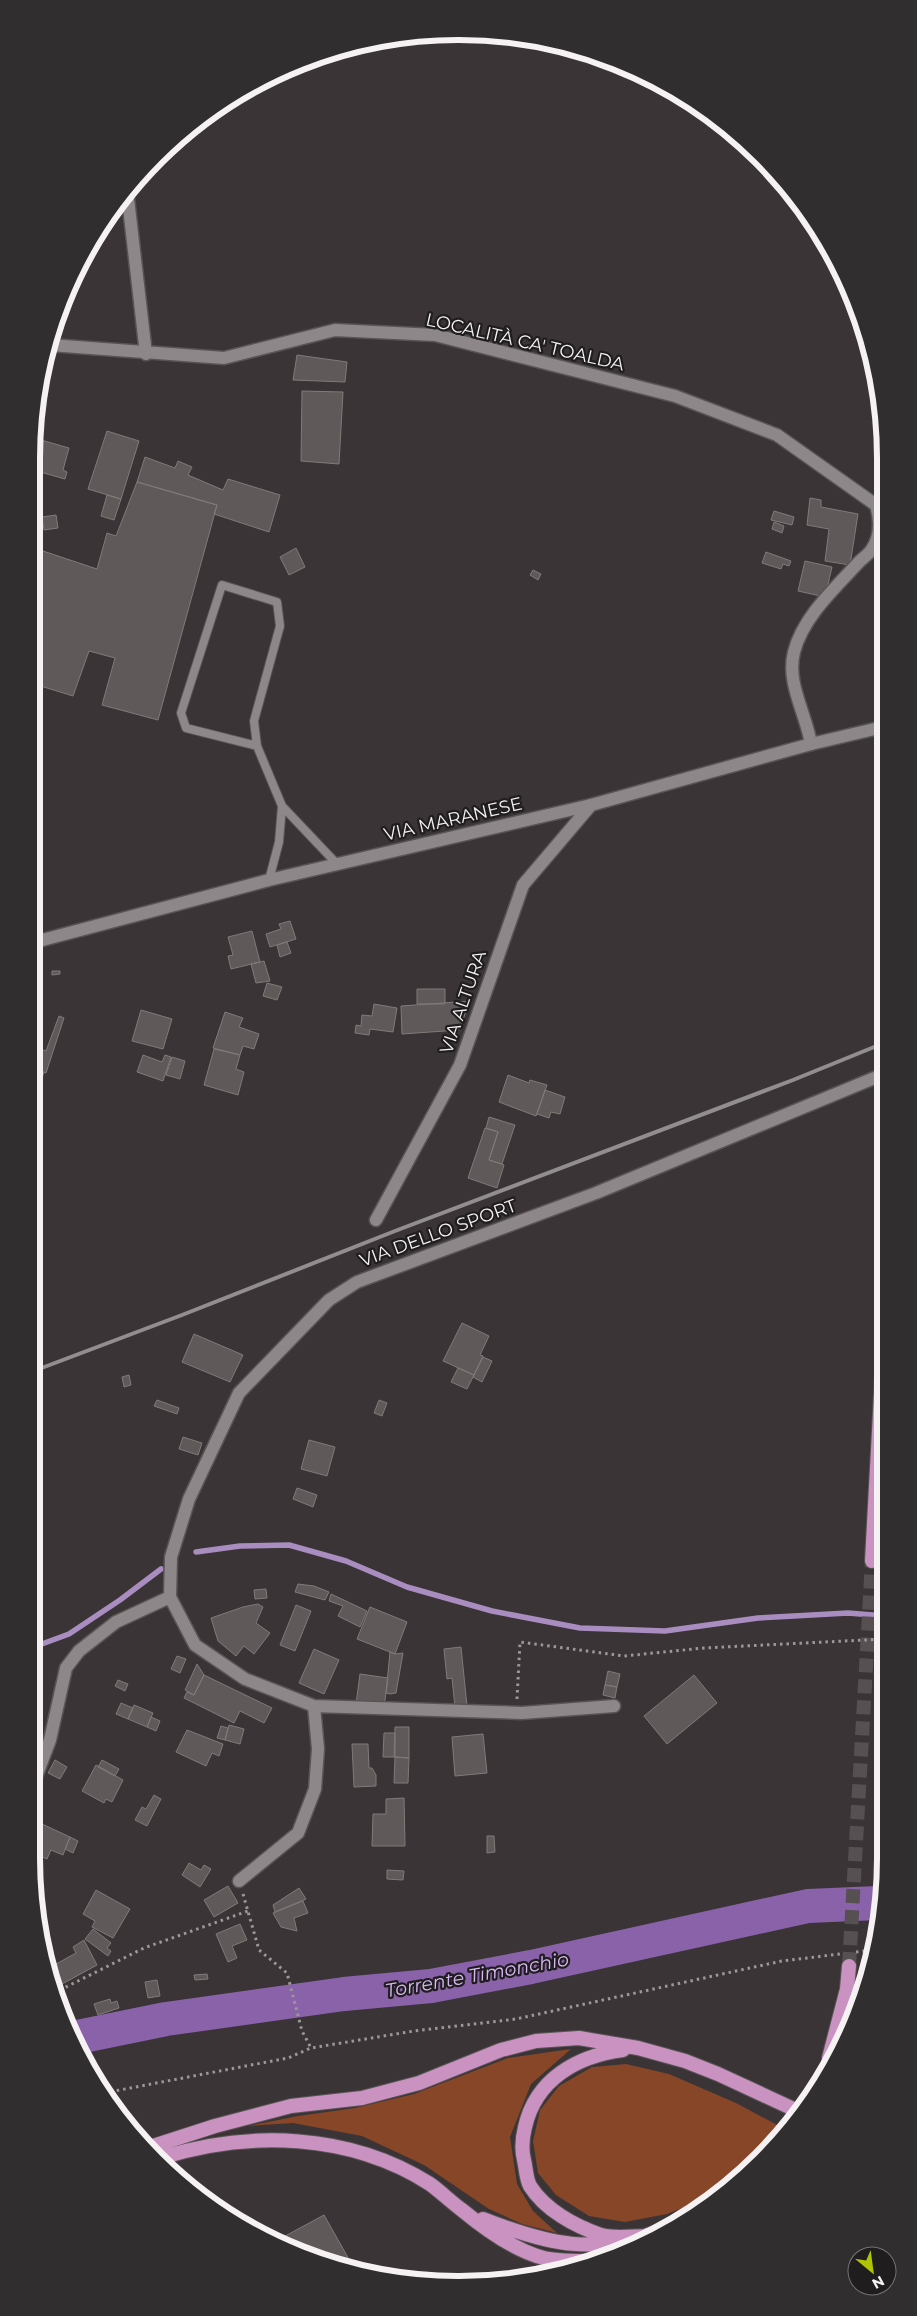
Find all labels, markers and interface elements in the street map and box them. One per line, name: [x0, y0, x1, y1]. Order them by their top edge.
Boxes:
street label: LOCALITÀ CA' TOALDA: [423, 308, 627, 376]
street label: VIA MARANESE: [382, 792, 524, 846]
street label: VIA ALTURA: [435, 947, 491, 1057]
street label: VIA DELLO SPORT: [357, 1194, 520, 1272]
water label: Torrente Timonchio: [383, 1947, 571, 2002]
north arrow: [847, 2246, 897, 2296]
text: N: [869, 2272, 888, 2293]

